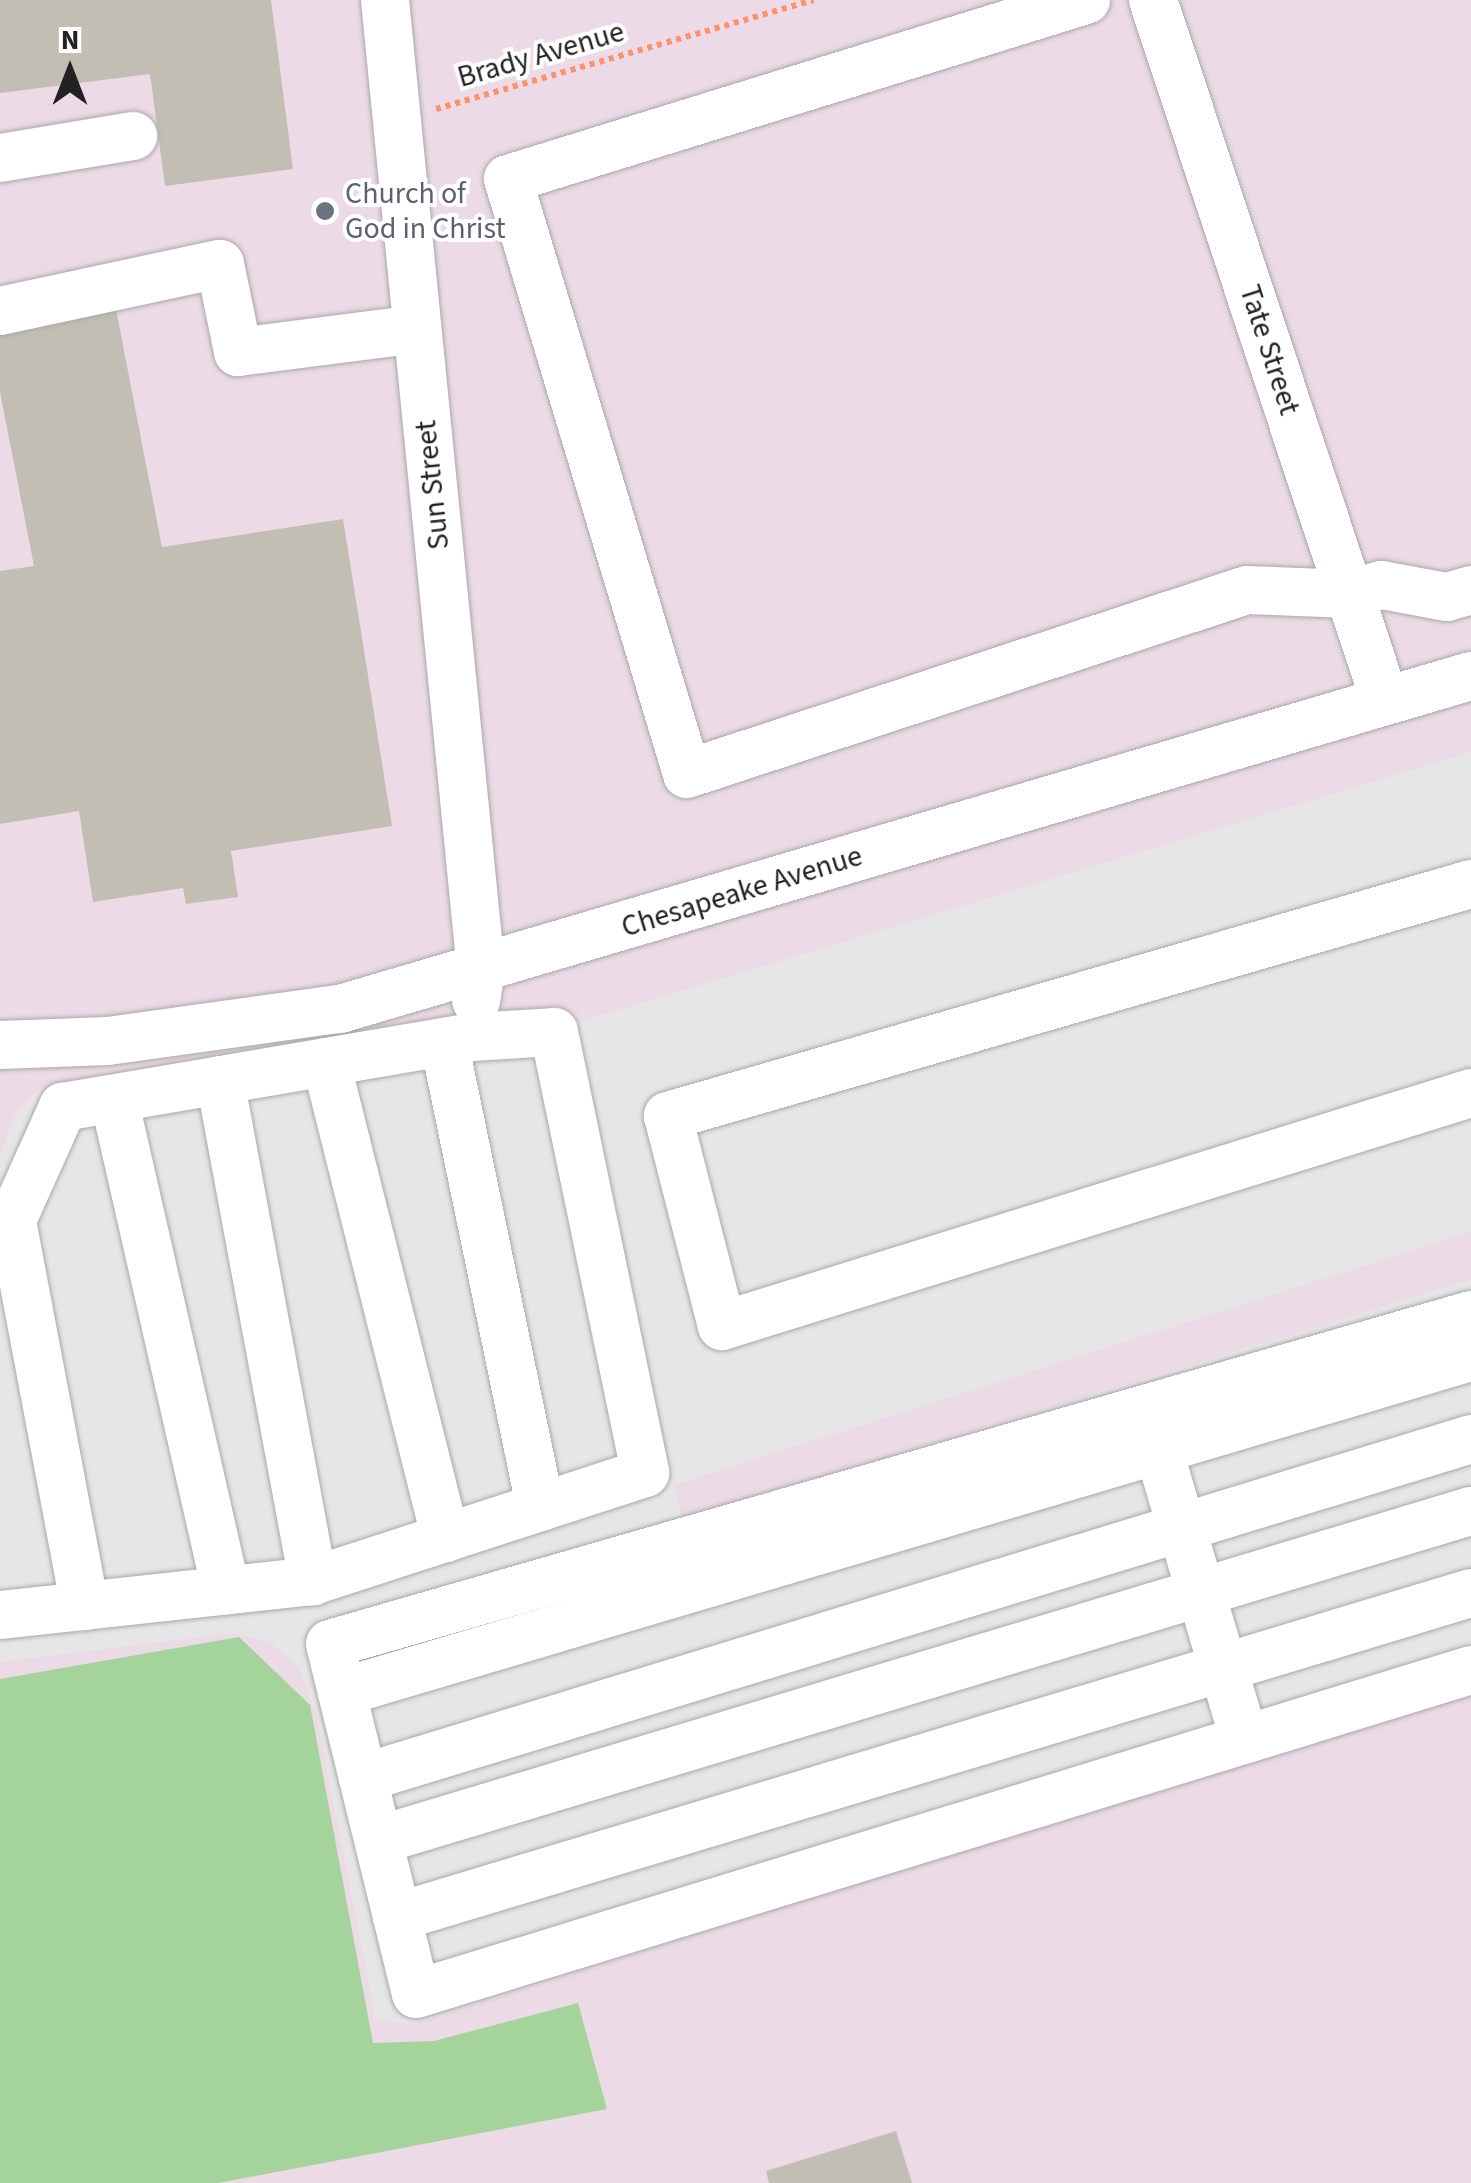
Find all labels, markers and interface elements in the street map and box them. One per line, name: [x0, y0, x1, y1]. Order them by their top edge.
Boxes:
street label: Brady Avenue: [454, 14, 628, 96]
north arrow: [20, 20, 120, 120]
text: N: [61, 20, 79, 60]
place label: Church of God in Christ: [345, 176, 506, 246]
marker: Church of God in Christ: [314, 200, 336, 222]
street label: Tate Street: [1231, 281, 1307, 419]
street label: Sun Street: [408, 419, 458, 551]
street label: Chesapeake Avenue: [617, 838, 867, 946]

